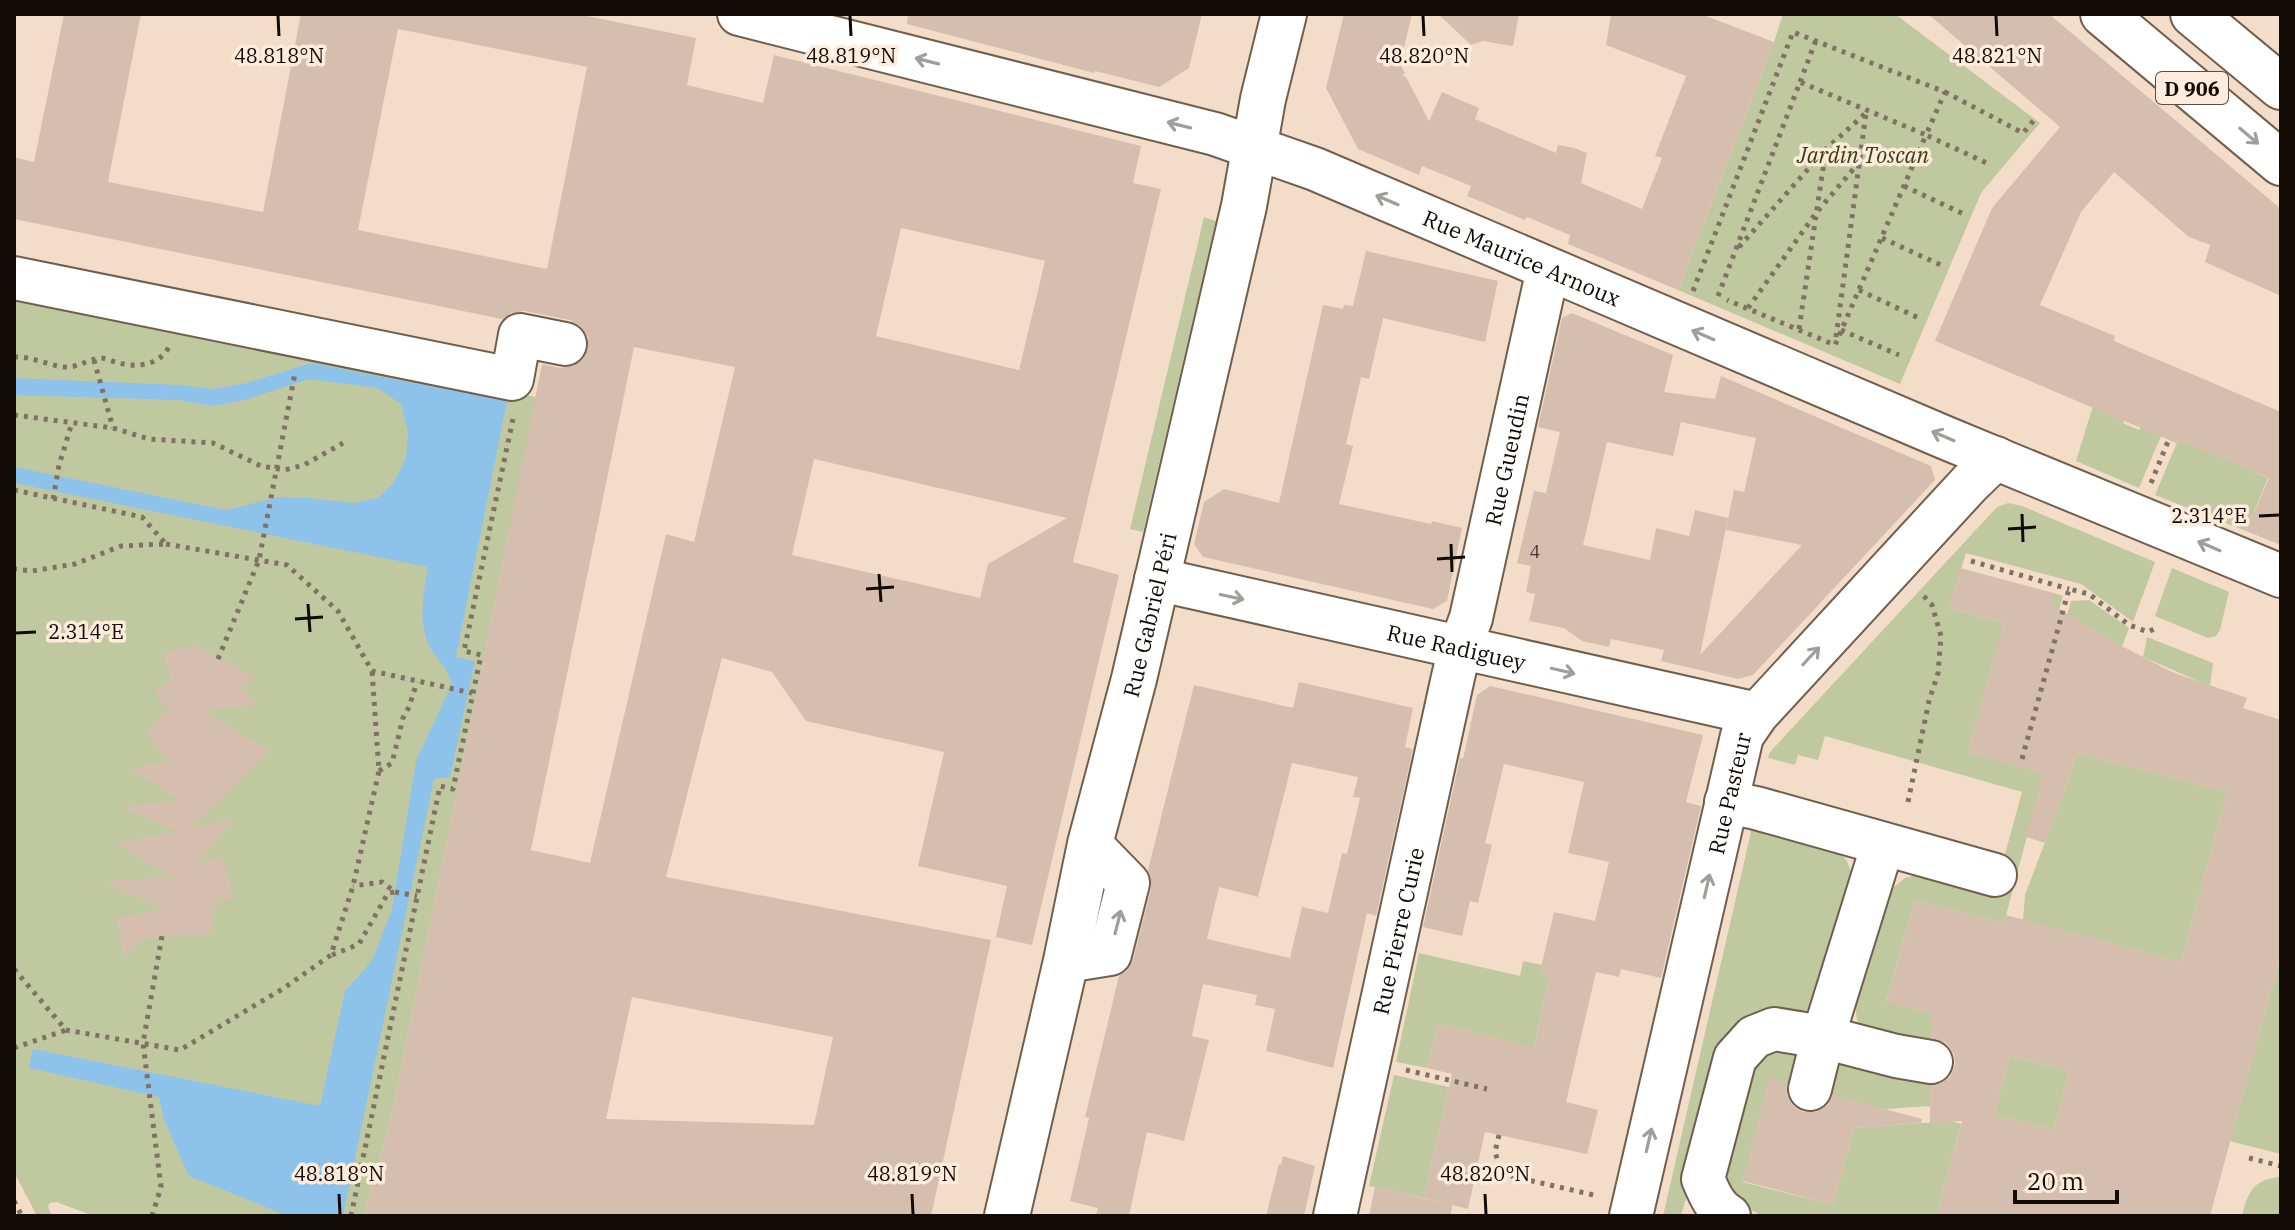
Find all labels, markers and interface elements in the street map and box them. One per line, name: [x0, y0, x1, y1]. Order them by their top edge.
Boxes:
text: 48.818°N: [234, 42, 324, 69]
text: 48.819°N: [806, 42, 896, 69]
text: 48.820°N: [1379, 42, 1469, 69]
text: 48.821°N: [1952, 42, 2042, 69]
one-way arrow: [915, 52, 941, 67]
road number: D 906: [2156, 72, 2228, 104]
one-way arrow: [1167, 116, 1193, 131]
one-way arrow: [2238, 127, 2259, 145]
park label: Jardin Toscan: [1796, 140, 1929, 169]
one-way arrow: [1375, 191, 1400, 206]
street label: Rue Maurice Arnoux: [1419, 202, 1625, 312]
one-way arrow: [1691, 327, 1716, 341]
street label: Rue Gueudin: [1477, 391, 1535, 528]
one-way arrow: [1931, 428, 1956, 442]
text: 2.314°E: [2171, 502, 2247, 529]
street label: Rue Gabriel Péri: [1115, 529, 1182, 700]
one-way arrow: [2197, 538, 2222, 553]
house number: 4: [1530, 540, 1540, 563]
one-way arrow: [1219, 590, 1245, 605]
street label: Rue Radiguey: [1384, 617, 1529, 676]
text: 2.314°E: [48, 618, 124, 645]
one-way arrow: [1801, 646, 1820, 666]
one-way arrow: [1550, 664, 1576, 679]
street label: Rue Pasteur: [1701, 729, 1757, 857]
street label: Rue Pierre Curie: [1365, 844, 1430, 1017]
one-way arrow: [1700, 874, 1715, 900]
one-way arrow: [1111, 910, 1126, 936]
one-way arrow: [1642, 1128, 1657, 1153]
scale bar: [2015, 1154, 2117, 1204]
text: 48.818°N: [294, 1160, 384, 1187]
text: 48.819°N: [867, 1160, 957, 1187]
text: 48.820°N: [1440, 1160, 1530, 1187]
text: 20 m: [2027, 1165, 2084, 1197]

